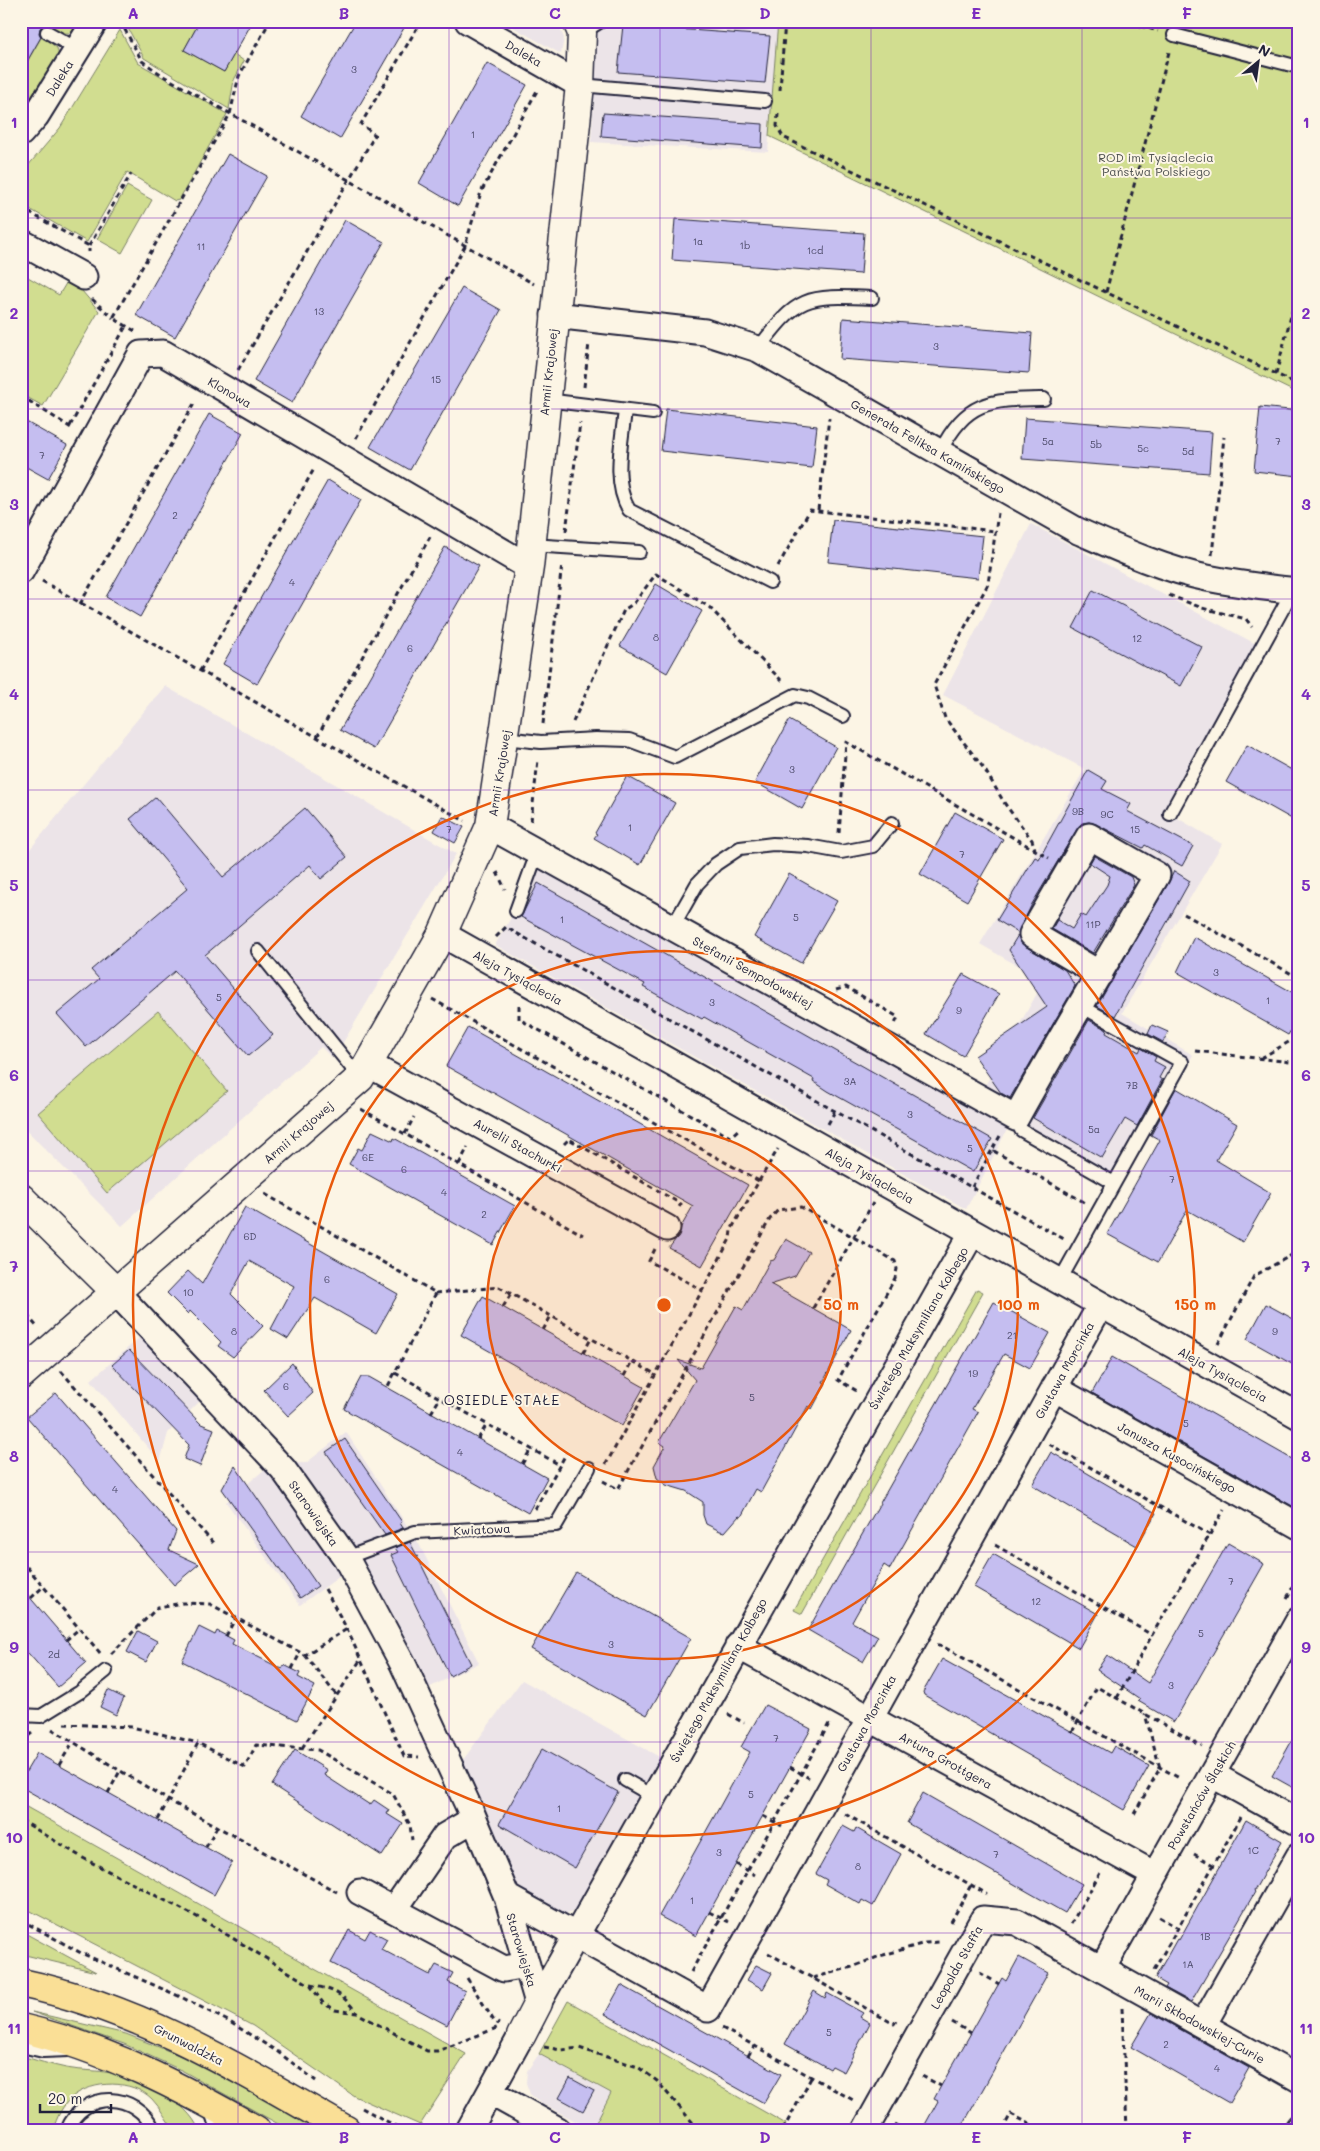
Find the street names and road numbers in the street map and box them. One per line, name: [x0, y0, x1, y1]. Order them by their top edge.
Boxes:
street label: Daleka: [503, 36, 545, 70]
street label: Daleka: [42, 57, 76, 99]
street label: Armii Krajowej: [535, 328, 561, 416]
street label: Klonowa: [205, 373, 255, 411]
street label: Generała Feliksa Kamińskiego: [848, 395, 1008, 497]
street label: Armii Krajowej: [484, 728, 514, 818]
street label: Stefanii Sempołowskiej: [690, 932, 816, 1012]
street label: Aleja Tysiąclecia: [471, 946, 565, 1008]
street label: Armii Krajowej: [260, 1097, 336, 1167]
street label: Aurelii Stachurki: [471, 1114, 565, 1176]
street label: Aleja Tysiąclecia: [823, 1143, 917, 1207]
street label: Świętego Maksymiliana Kolbego: [865, 1244, 971, 1412]
street label: Gustawa Morcinka: [1031, 1319, 1097, 1421]
street label: Aleja Tysiąclecia: [1176, 1343, 1270, 1405]
street label: Janusza Kusocińskiego: [1115, 1418, 1239, 1496]
street label: Starowiejska: [285, 1477, 343, 1549]
street label: Kwiatowa: [453, 1520, 511, 1538]
street label: Świętego Maksymiliana Kolbego: [666, 1595, 770, 1765]
street label: Gustawa Morcinka: [833, 1672, 899, 1774]
street label: Artura Grottgera: [897, 1728, 995, 1792]
street label: Powstańców Śląskich: [1163, 1737, 1239, 1852]
street label: Starowiejska: [503, 1911, 541, 1989]
street label: Leopolda Staffa: [926, 1922, 986, 2012]
street label: Marii Skłodowskiej-Curie: [1132, 1981, 1268, 2067]
street label: Grunwaldzka: [151, 2020, 227, 2068]

